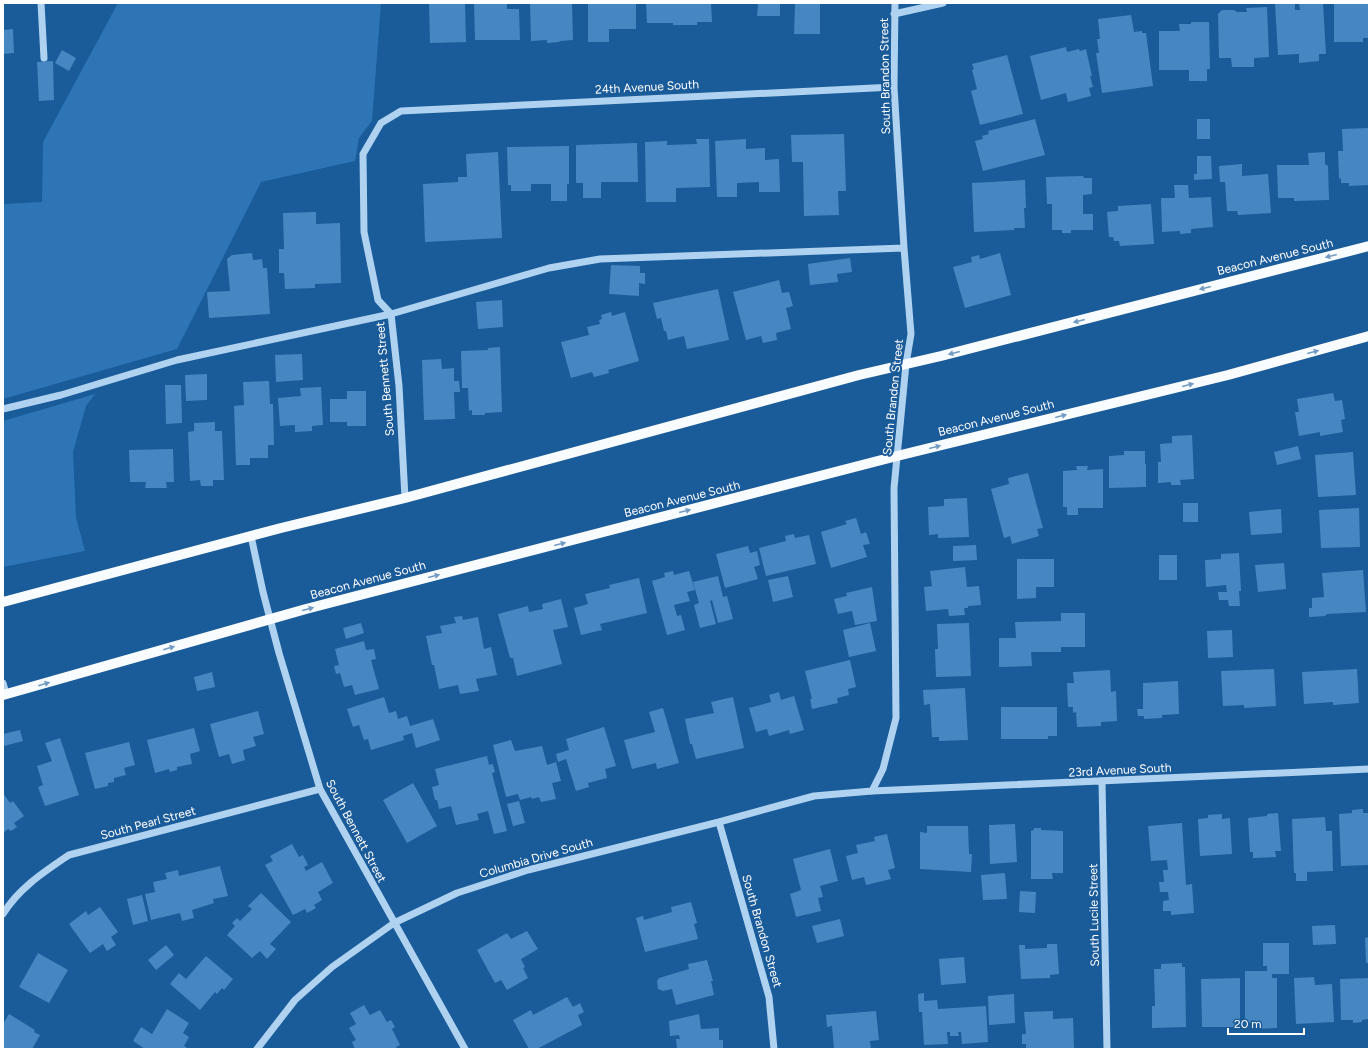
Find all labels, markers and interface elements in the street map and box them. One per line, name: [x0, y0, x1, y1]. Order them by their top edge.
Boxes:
street label: South Brandon Street: [877, 17, 893, 134]
street label: 24th Avenue South: [595, 77, 700, 97]
street label: Beacon Avenue South: [1216, 236, 1335, 278]
one-way arrow: [1325, 253, 1337, 259]
one-way arrow: [1199, 285, 1211, 291]
one-way arrow: [1073, 318, 1086, 324]
street label: South Bennett Street: [373, 321, 397, 437]
street label: South Brandon Street: [880, 338, 906, 456]
one-way arrow: [1307, 348, 1320, 354]
one-way arrow: [947, 350, 959, 356]
one-way arrow: [1182, 382, 1194, 388]
street label: Beacon Avenue South: [937, 397, 1056, 439]
one-way arrow: [1055, 412, 1068, 418]
one-way arrow: [929, 443, 941, 449]
street label: Beacon Avenue South: [623, 478, 742, 520]
one-way arrow: [679, 508, 692, 514]
one-way arrow: [554, 541, 566, 547]
street label: Beacon Avenue South: [309, 558, 428, 602]
one-way arrow: [428, 573, 440, 579]
one-way arrow: [302, 606, 314, 612]
one-way arrow: [163, 645, 175, 651]
one-way arrow: [37, 680, 50, 686]
street label: 23rd Avenue South: [1068, 760, 1172, 780]
street label: South Bennett Street: [323, 777, 389, 885]
street label: South Pearl Street: [99, 803, 198, 842]
street label: Columbia Drive South: [478, 835, 594, 881]
street label: South Lucile Street: [1086, 863, 1102, 967]
street label: South Brandon Street: [739, 873, 785, 989]
scale bar: [1228, 1010, 1304, 1036]
text: 20 m: [1234, 1017, 1262, 1031]

